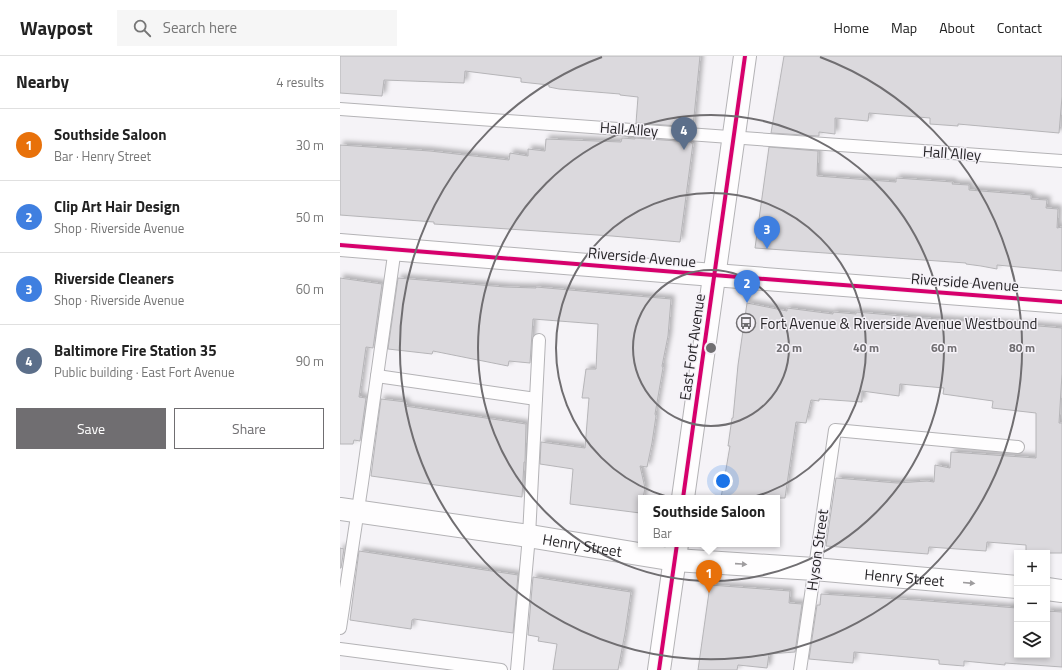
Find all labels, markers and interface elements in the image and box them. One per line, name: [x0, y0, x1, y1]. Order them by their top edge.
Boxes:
search box: [117, 10, 397, 46]
text: Waypost: [20, 13, 93, 42]
text: Search here: [163, 16, 237, 39]
icon: search: [131, 17, 153, 39]
text: Home: [834, 17, 869, 38]
text: Map: [891, 17, 917, 38]
text: About: [939, 17, 975, 38]
text: Contact: [997, 17, 1042, 38]
text: Nearby: [16, 69, 69, 95]
text: 4 results: [276, 72, 324, 92]
street label: Hall Alley: [599, 115, 659, 143]
pin: 4: [671, 117, 697, 150]
text: Southside Saloon: [54, 123, 166, 146]
text: 1: [25, 135, 33, 155]
text: 30 m: [296, 135, 324, 155]
street label: Hall Alley: [922, 139, 982, 167]
text: Bar · Henry Street: [54, 146, 151, 166]
text: Clip Art Hair Design: [54, 195, 180, 218]
text: 2: [25, 207, 33, 227]
text: 50 m: [296, 207, 324, 227]
pin: 3: [754, 216, 780, 249]
text: Shop · Riverside Avenue: [54, 218, 184, 238]
street label: Riverside Avenue: [587, 241, 697, 273]
text: Riverside Cleaners: [54, 267, 174, 290]
street label: Riverside Avenue: [910, 267, 1020, 297]
pin: 2: [734, 270, 760, 303]
text: 3: [25, 279, 33, 299]
text: 60 m: [296, 279, 324, 299]
text: Shop · Riverside Avenue: [54, 290, 184, 310]
street label: East Fort Avenue: [673, 292, 711, 402]
bus stop icon: Fort Avenue & Riverside Avenue Westbound: [735, 312, 757, 334]
place label: Fort Avenue & Riverside Avenue Westbound: [760, 312, 1037, 335]
text: 20 m: [776, 338, 802, 357]
text: 40 m: [853, 338, 879, 357]
text: 60 m: [931, 338, 957, 357]
text: 80 m: [1009, 338, 1035, 357]
text: Baltimore Fire Station 35: [54, 339, 217, 362]
centre of rings: [704, 341, 718, 355]
text: 4: [25, 351, 33, 371]
text: 90 m: [296, 351, 324, 371]
text: Public building · East Fort Avenue: [54, 362, 235, 382]
button: Save: [16, 408, 166, 449]
button: Share: [174, 408, 324, 449]
your location: [713, 471, 733, 491]
popup: [638, 495, 780, 547]
text: Southside Saloon: [653, 500, 765, 523]
street label: Hyson Street: [800, 507, 834, 592]
text: Bar: [653, 523, 672, 543]
street label: Henry Street: [541, 527, 625, 563]
map controls: [1014, 550, 1050, 658]
button: +: [1014, 550, 1050, 586]
pin: 1: [696, 560, 722, 593]
one-way arrow: [735, 561, 747, 568]
street label: Henry Street: [864, 562, 946, 592]
one-way arrow: [963, 579, 975, 586]
button: −: [1014, 586, 1050, 622]
button: layers: [1014, 622, 1050, 658]

